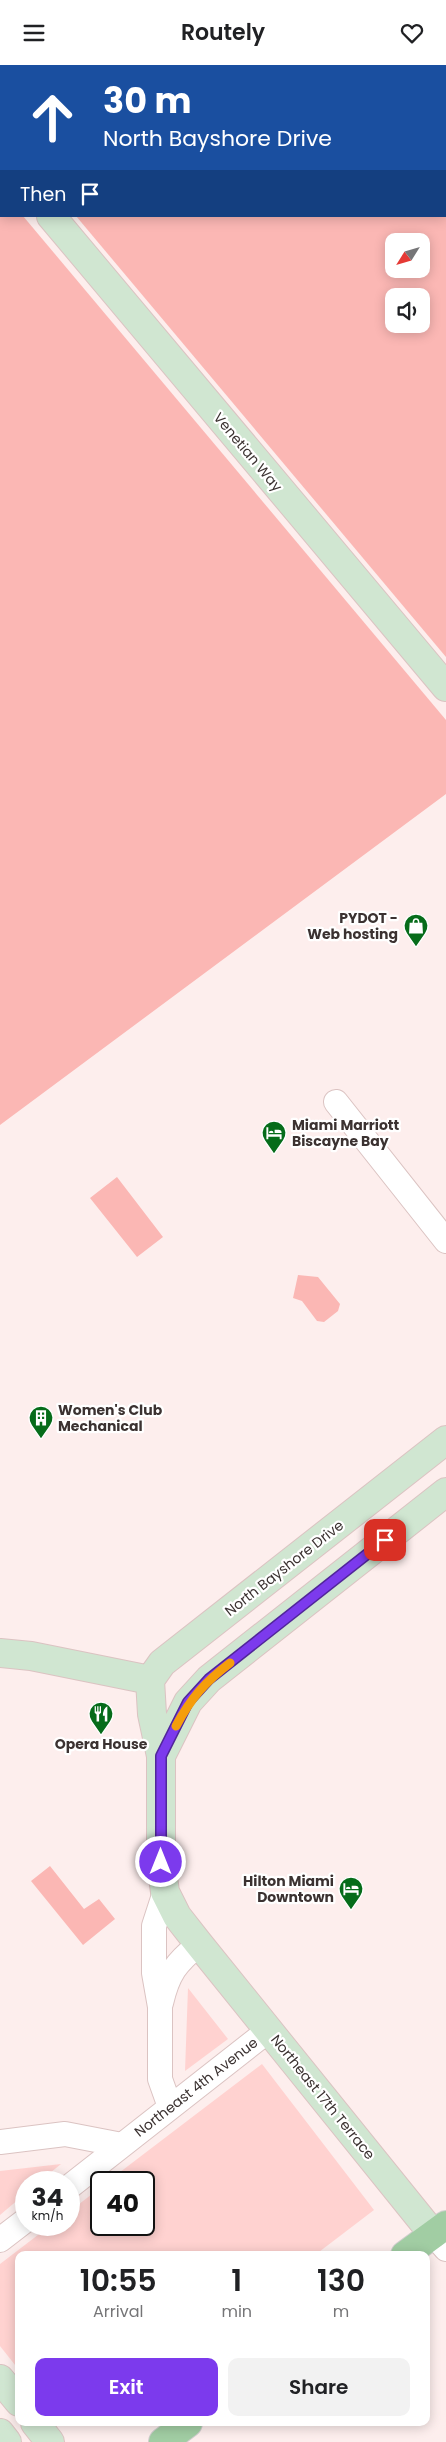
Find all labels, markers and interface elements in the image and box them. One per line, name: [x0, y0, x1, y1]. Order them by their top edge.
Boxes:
text: Routely: [181, 17, 265, 48]
icon: menu: [20, 19, 48, 47]
icon: heart: [398, 19, 426, 47]
text: 30 m: [103, 76, 191, 125]
icon: ahead: [20, 85, 85, 150]
text: North Bayshore Drive: [103, 123, 332, 154]
icon: arrive: [76, 180, 104, 208]
text: Then: [20, 181, 66, 208]
north arrow: [385, 233, 430, 277]
map controls: [385, 233, 430, 333]
button: sound: [385, 288, 430, 333]
street label: Venetian Way: [209, 408, 287, 496]
place label: PYDOT - Web hosting: [307, 908, 398, 944]
shop icon: PYDOT - Web hosting: [403, 913, 429, 947]
place label: Miami Marriott Biscayne Bay: [292, 1115, 399, 1151]
hotel icon: Miami Marriott Biscayne Bay: [261, 1120, 287, 1154]
place label: Women's Club Mechanical: [58, 1400, 163, 1436]
building icon: Women's Club Mechanical: [28, 1405, 54, 1439]
street label: North Bayshore Drive: [220, 1515, 348, 1621]
pin: [364, 1519, 406, 1561]
icon: arrive: [371, 1526, 399, 1554]
restaurant icon: Opera House: [88, 1701, 114, 1735]
place label: Opera House: [55, 1734, 148, 1754]
position arrow: [134, 1835, 186, 1887]
place label: Hilton Miami Downtown: [243, 1871, 334, 1907]
hotel icon: Hilton Miami Downtown: [338, 1876, 364, 1910]
street label: Northeast 17th Terrace: [266, 2030, 380, 2164]
street label: Northeast 4th Avenue: [130, 2032, 262, 2142]
speed limit sign: 40: [90, 2171, 155, 2236]
text: 34: [31, 2180, 64, 2215]
text: km/h: [32, 2207, 63, 2224]
text: 10:55: [80, 2259, 157, 2302]
text: 1: [231, 2259, 242, 2302]
text: 130: [317, 2259, 365, 2302]
text: Arrival: [93, 2300, 143, 2323]
text: min: [221, 2300, 252, 2323]
text: m: [333, 2300, 349, 2323]
button: Exit: [35, 2358, 218, 2416]
button: Share: [228, 2358, 410, 2416]

